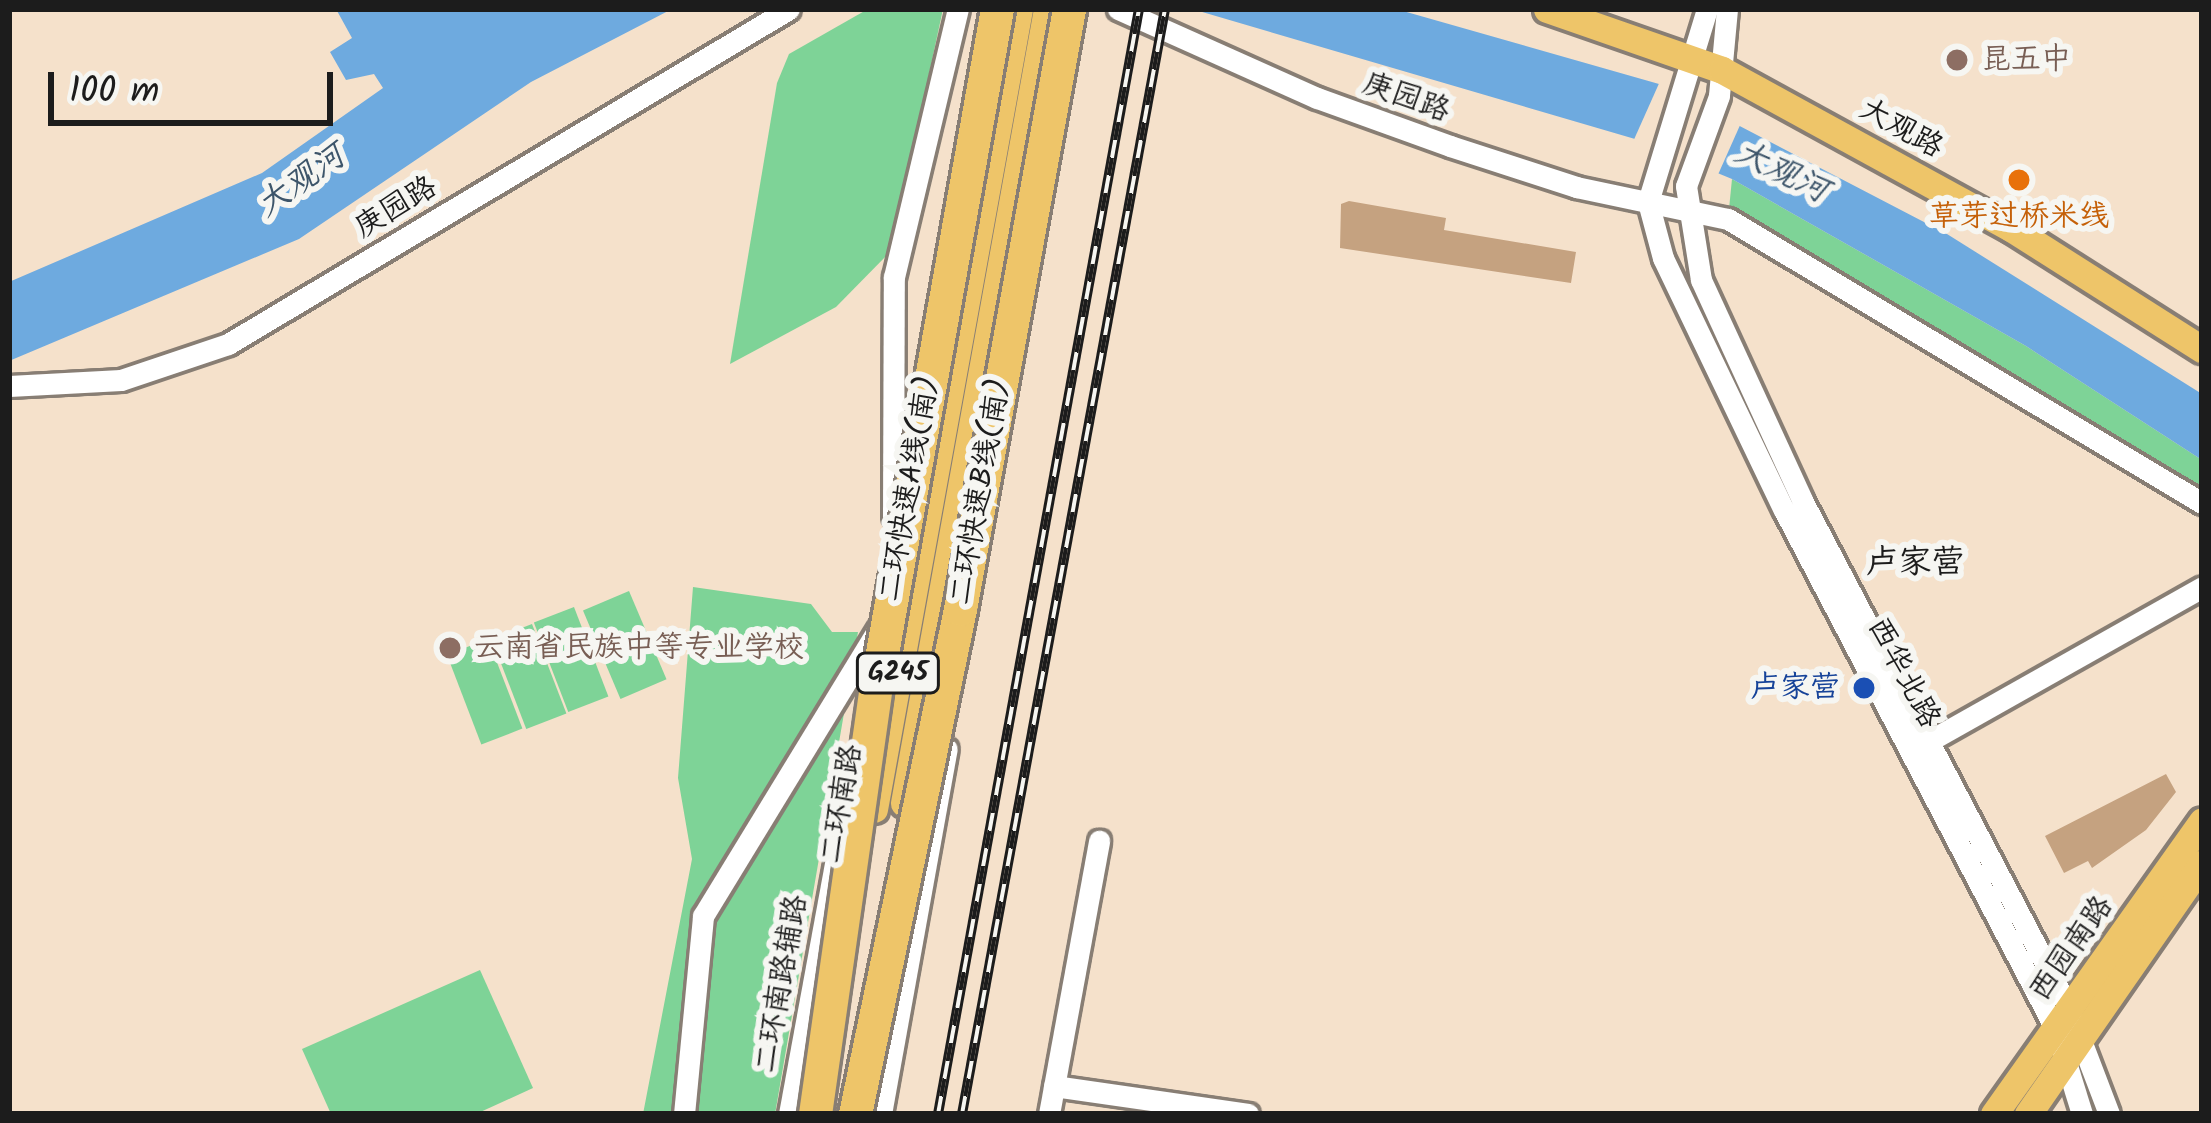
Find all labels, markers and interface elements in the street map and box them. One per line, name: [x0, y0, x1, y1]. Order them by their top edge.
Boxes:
place label: 昆五中: [1981, 42, 2071, 78]
marker: 昆五中: [1944, 47, 1970, 73]
scale bar: [54, 48, 339, 122]
text: 100 m: [69, 64, 159, 121]
street label: 庚园路: [1358, 66, 1454, 130]
street label: 大观路: [1853, 91, 1949, 167]
water label: 大观河: [1728, 134, 1834, 212]
water label: 大观河: [250, 137, 354, 227]
marker: 草芽过桥米线: [2006, 167, 2032, 193]
street label: 庚园路: [348, 169, 444, 247]
place label: 草芽过桥米线: [1929, 199, 2109, 235]
street label: 二环快速A线(南): [872, 374, 948, 604]
street label: 二环快速B线(南): [943, 376, 1019, 608]
district label: 卢家营: [1866, 544, 1964, 584]
street label: 西华北路: [1859, 612, 1947, 734]
place label: 云南省民族中等专业学校: [474, 630, 804, 666]
marker: 云南省民族中等专业学校: [437, 635, 463, 661]
road number: G245: [853, 652, 943, 694]
place label: 卢家营: [1750, 670, 1840, 706]
marker: 卢家营: [1851, 675, 1877, 701]
street label: 二环南路: [814, 742, 870, 866]
street label: 西园南路: [2023, 890, 2121, 1008]
street label: 二环南路辅路: [749, 892, 815, 1076]

